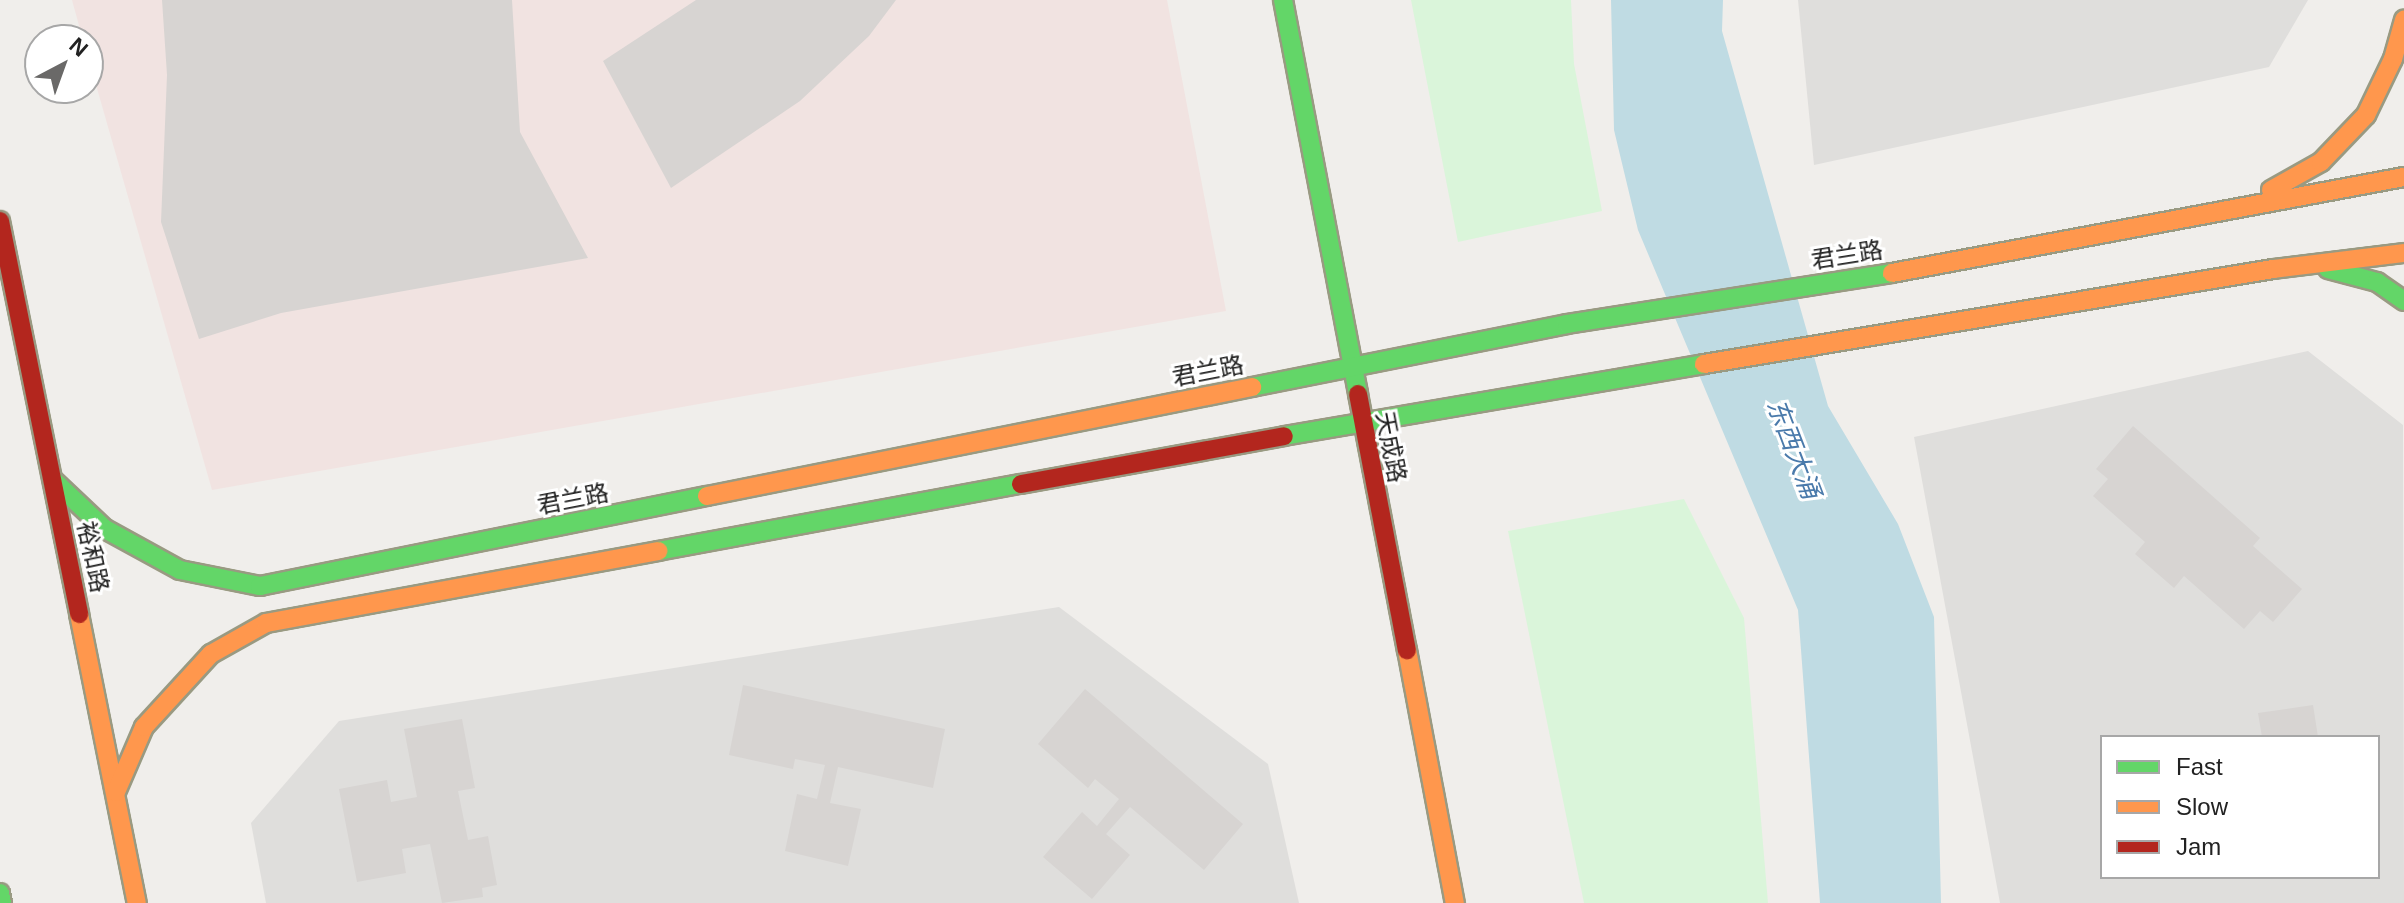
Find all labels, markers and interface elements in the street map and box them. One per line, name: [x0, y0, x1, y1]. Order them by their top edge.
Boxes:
north arrow: [24, 24, 104, 104]
text: N: [65, 32, 93, 62]
street label: 君兰路: [1809, 235, 1885, 275]
street label: 君兰路: [1170, 350, 1246, 392]
water label: 东西大涌: [1760, 395, 1826, 503]
street label: 天成路: [1370, 409, 1412, 485]
street label: 君兰路: [535, 478, 611, 520]
street label: 裕和路: [71, 519, 115, 595]
legend: [2100, 735, 2380, 879]
text: Fast: [2176, 753, 2223, 780]
text: Slow: [2176, 793, 2228, 820]
text: Jam: [2176, 833, 2221, 860]

